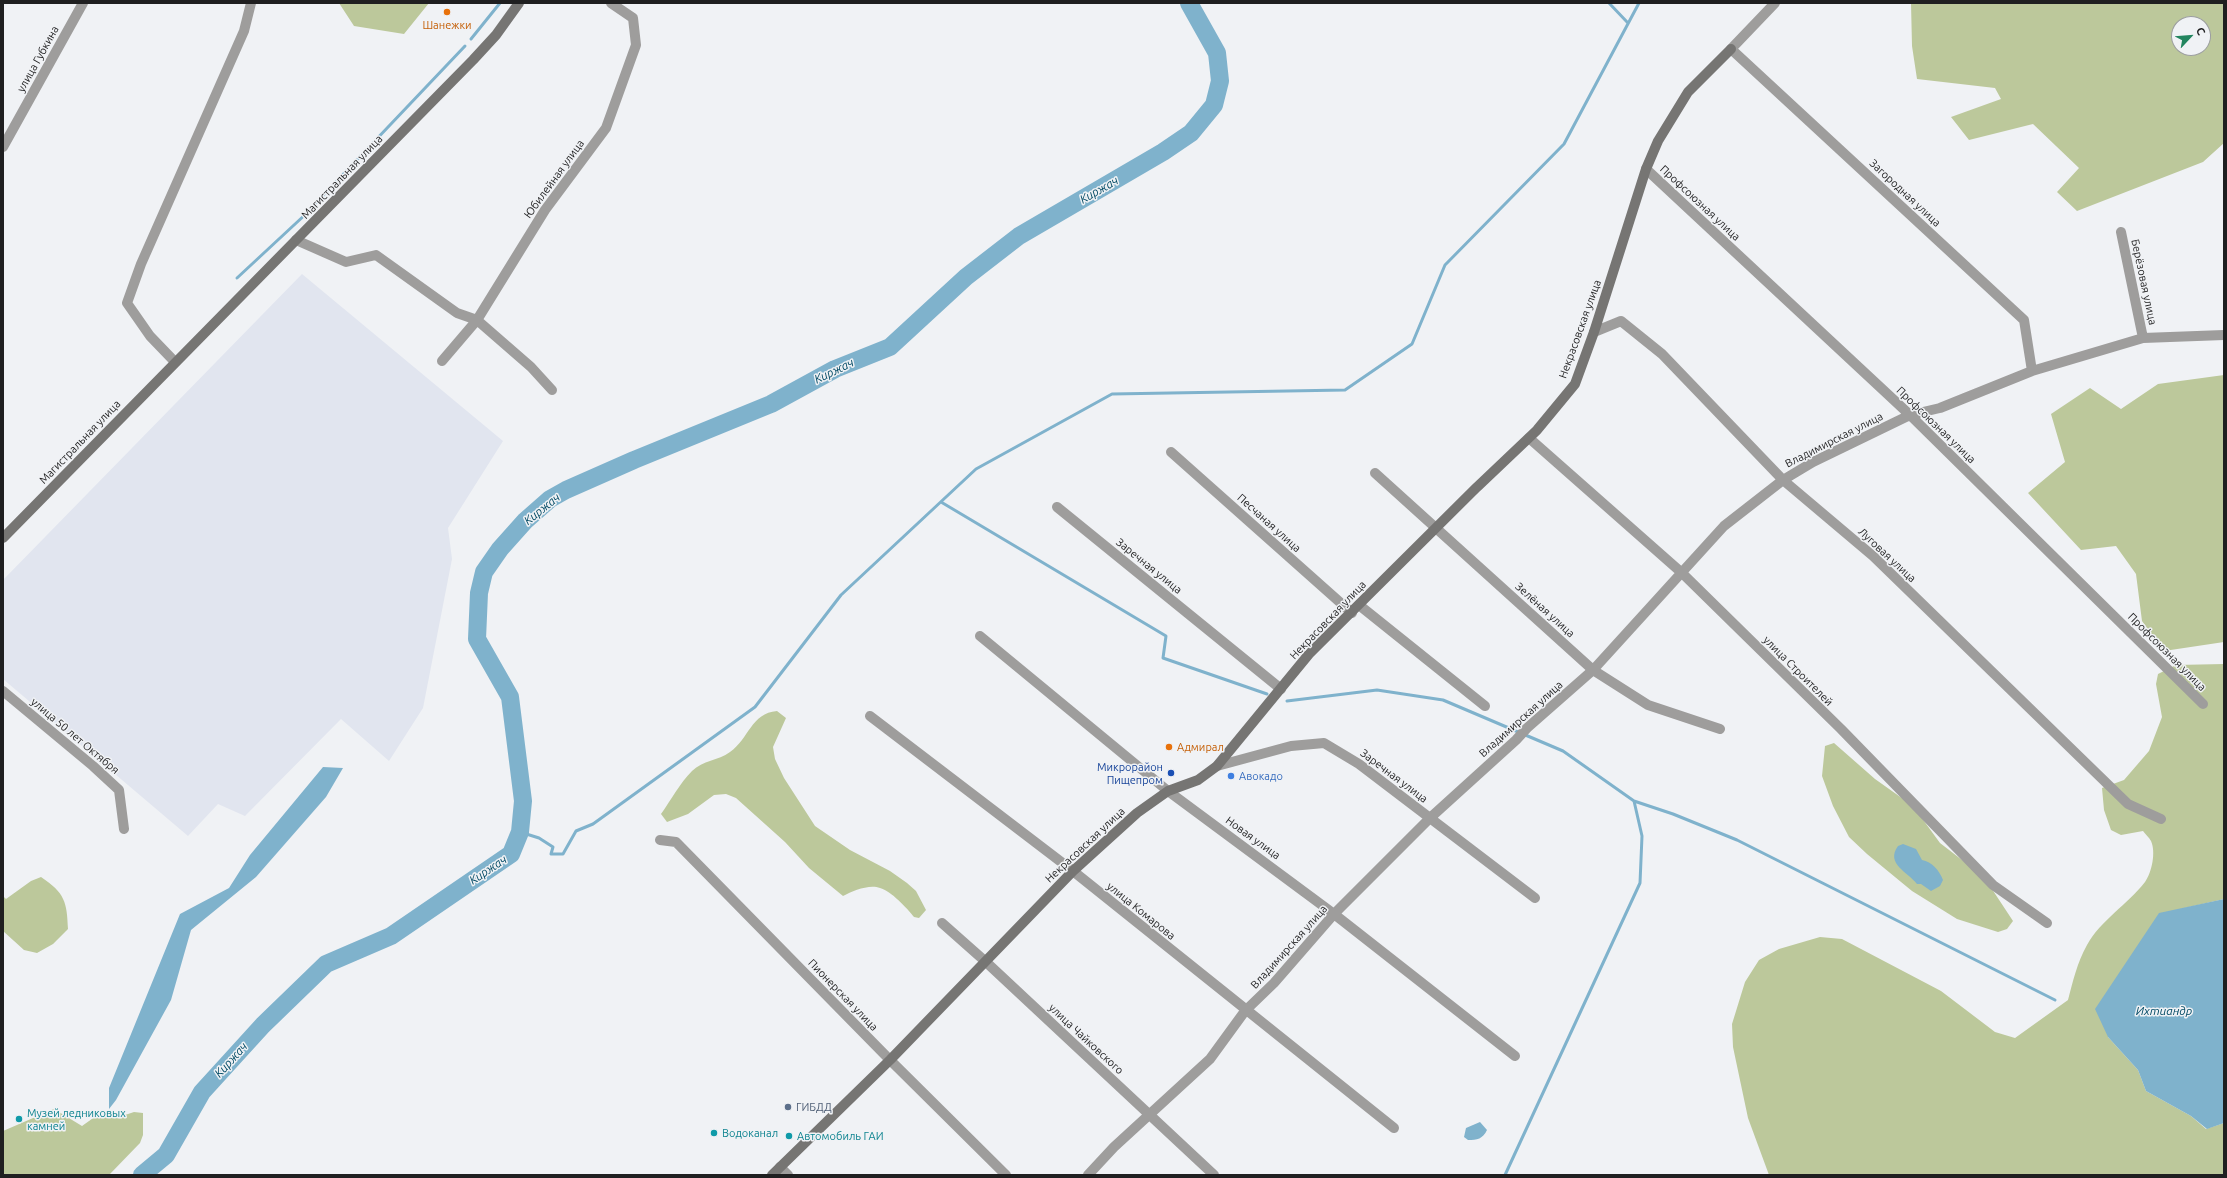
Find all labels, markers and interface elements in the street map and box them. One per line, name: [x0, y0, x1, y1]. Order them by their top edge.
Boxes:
marker: Шанежки: [442, 7, 452, 17]
north arrow: [2171, 16, 2211, 56]
place label: Шанежки: [422, 18, 472, 32]
street label: улица Губкина: [14, 24, 62, 94]
text: С: [2194, 25, 2208, 37]
street label: Магистральная улица: [299, 132, 385, 222]
street label: Юбилейная улица: [521, 137, 587, 221]
street label: Загородная улица: [1867, 157, 1943, 229]
street label: Профсоюзная улица: [1657, 162, 1743, 244]
water label: Киржач: [1077, 173, 1121, 207]
street label: Берёзовая улица: [2128, 238, 2160, 326]
street label: Некрасовская улица: [1556, 278, 1604, 380]
water label: Киржач: [812, 355, 856, 387]
street label: Профсоюзная улица: [1894, 384, 1978, 466]
street label: Магистральная улица: [37, 397, 123, 487]
street label: Владимирская улица: [1783, 410, 1885, 470]
water label: Киржач: [521, 490, 563, 528]
street label: Песчаная улица: [1235, 491, 1303, 555]
street label: Луговая улица: [1855, 525, 1919, 585]
street label: Заречная улица: [1113, 535, 1185, 597]
street label: Некрасовская улица: [1287, 578, 1369, 662]
street label: Зелёная улица: [1513, 580, 1577, 640]
street label: Профсоюзная улица: [2125, 610, 2209, 694]
street label: улица Строителей: [1760, 633, 1836, 709]
street label: Владимирская улица: [1476, 678, 1566, 760]
street label: улица 50 лет Октября: [28, 695, 122, 777]
place label: Адмирал: [1177, 740, 1224, 754]
marker: Адмирал: [1164, 742, 1174, 752]
street label: Заречная улица: [1358, 746, 1430, 806]
place label: Микрорайон Пищепром: [1097, 760, 1163, 786]
marker: Микрорайон Пищепром: [1166, 768, 1176, 778]
place label: Авокадо: [1239, 769, 1283, 783]
marker: Авокадо: [1226, 771, 1236, 781]
street label: Некрасовская улица: [1042, 805, 1128, 885]
street label: Новая улица: [1223, 814, 1283, 862]
water label: Киржач: [466, 852, 510, 888]
street label: улица Комарова: [1104, 879, 1178, 943]
street label: Владимирская улица: [1248, 902, 1330, 992]
street label: Пионерская улица: [805, 956, 881, 1034]
street label: улица Чайковского: [1046, 1001, 1126, 1077]
water label: Ихтиандр: [2136, 1004, 2192, 1018]
water label: Киржач: [212, 1039, 250, 1081]
place label: ГИБДД: [796, 1100, 832, 1114]
marker: ГИБДД: [783, 1102, 793, 1112]
place label: Музей ледниковых камней: [27, 1106, 126, 1132]
marker: Музей ледниковых камней: [14, 1114, 24, 1124]
place label: Водоканал: [722, 1126, 778, 1140]
marker: Водоканал: [709, 1128, 719, 1138]
place label: Автомобиль ГАИ: [797, 1129, 883, 1143]
marker: Автомобиль ГАИ: [784, 1131, 794, 1141]

